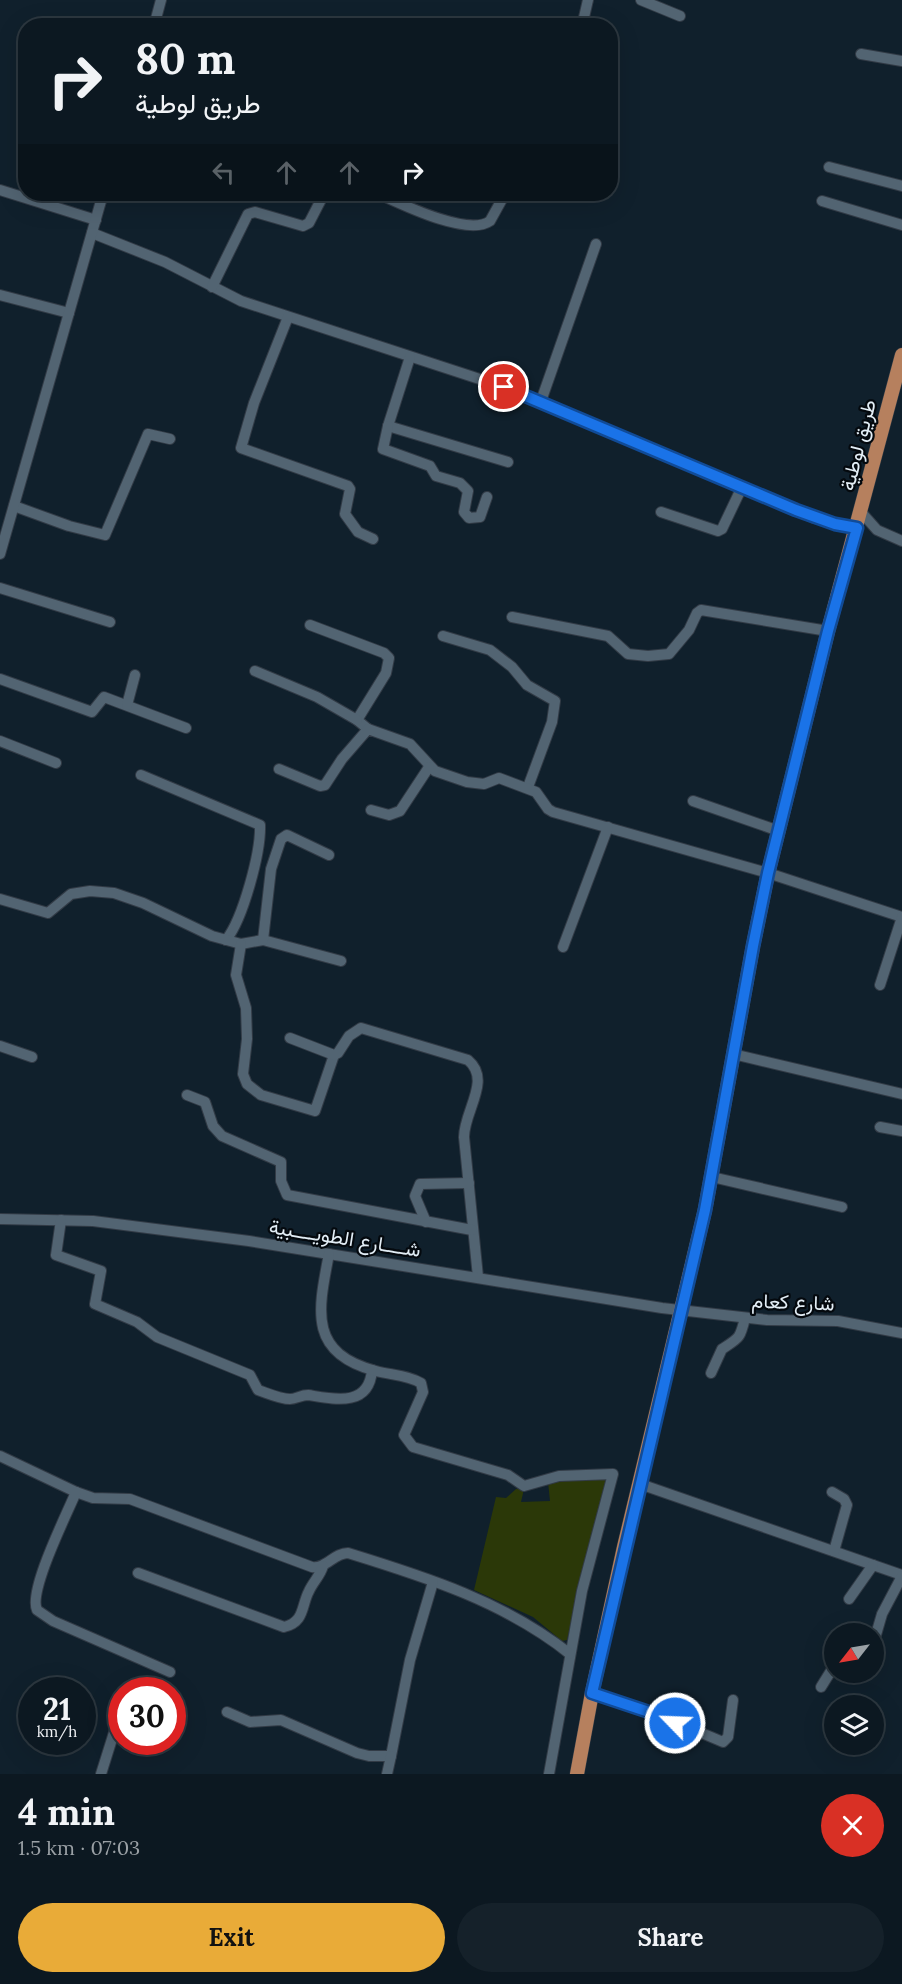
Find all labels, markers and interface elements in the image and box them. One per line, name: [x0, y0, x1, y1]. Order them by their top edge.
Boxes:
text: 80 m: [135, 32, 235, 86]
icon: right: [36, 42, 114, 120]
text: طريق لوطية: [135, 86, 261, 120]
icon: left: [207, 156, 240, 189]
icon: ahead: [270, 156, 303, 189]
icon: ahead: [333, 156, 366, 189]
icon: right: [396, 156, 429, 189]
pin: [478, 361, 529, 412]
icon: arrive: [487, 370, 520, 403]
street label: طريق لوطية: [834, 397, 882, 493]
street label: شــــارع الطويــــبية: [267, 1213, 423, 1264]
street label: شارع كعام: [751, 1288, 835, 1317]
north arrow: [824, 1623, 884, 1683]
map controls: [824, 1623, 884, 1755]
speed limit sign: 30: [108, 1677, 186, 1755]
text: 21: [43, 1690, 71, 1728]
position arrow: [643, 1691, 707, 1755]
button: layers: [824, 1695, 884, 1755]
text: km/h: [37, 1722, 77, 1741]
text: 4 min: [18, 1789, 115, 1835]
button: close: [821, 1794, 884, 1857]
text: 1.5 km · 07:03: [18, 1835, 140, 1860]
button: Exit: [18, 1903, 445, 1972]
button: Share: [457, 1903, 884, 1972]

